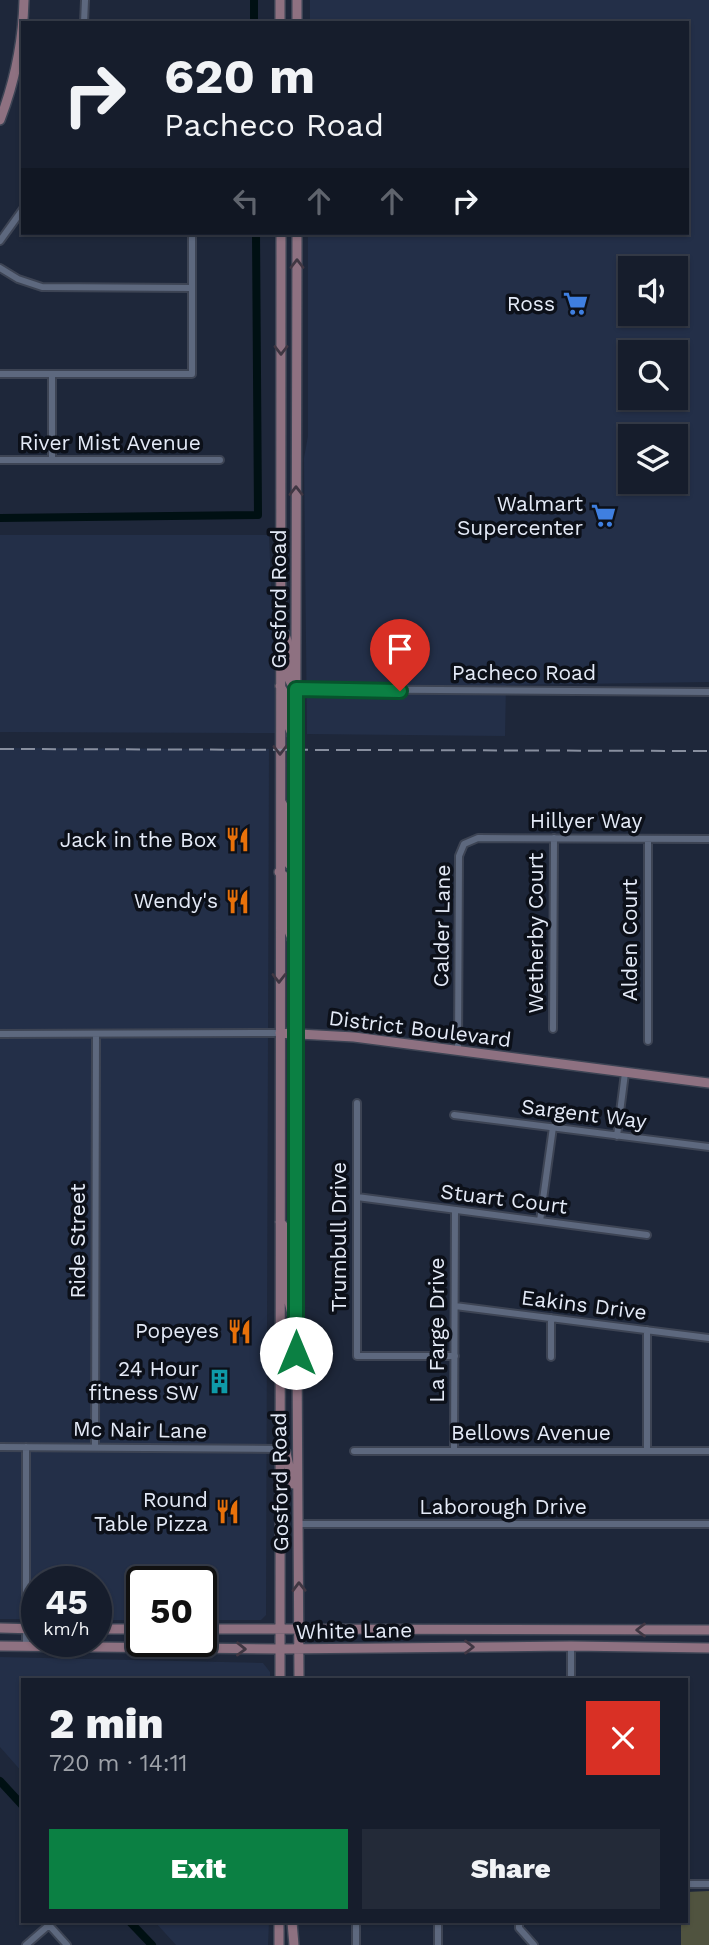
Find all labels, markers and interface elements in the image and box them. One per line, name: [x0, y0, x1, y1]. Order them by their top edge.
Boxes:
text: 620 m: [164, 47, 315, 105]
icon: right: [49, 49, 140, 140]
text: Pacheco Road: [164, 106, 384, 144]
icon: left: [227, 182, 265, 220]
icon: ahead: [300, 182, 338, 220]
icon: ahead: [373, 182, 411, 220]
icon: right: [446, 182, 484, 220]
map controls: [618, 256, 688, 494]
button: sound: [618, 256, 688, 326]
one-way arrow: [289, 258, 305, 268]
supermarket icon: Ross: [561, 290, 589, 318]
place label: Ross: [507, 291, 555, 316]
button: search: [618, 340, 688, 410]
one-way arrow: [273, 345, 289, 356]
button: layers: [618, 424, 688, 494]
street label: River Mist Avenue: [19, 430, 201, 455]
one-way arrow: [288, 485, 304, 496]
place label: Walmart Supercenter: [457, 491, 583, 540]
supermarket icon: Walmart Supercenter: [589, 502, 617, 530]
street label: Gosford Road: [266, 529, 291, 669]
pin: [370, 619, 430, 691]
icon: arrive: [381, 630, 419, 668]
street label: Pacheco Road: [452, 660, 596, 685]
one-way arrow: [272, 745, 288, 756]
street label: Hillyer Way: [530, 808, 642, 833]
restaurant icon: Jack in the Box: [223, 826, 251, 854]
place label: Jack in the Box: [60, 827, 217, 852]
street label: Wetherby Court: [523, 852, 548, 1013]
street label: Calder Lane: [428, 864, 455, 988]
street label: Alden Court: [617, 879, 642, 1001]
restaurant icon: Wendy's: [224, 887, 252, 915]
place label: Wendy's: [134, 888, 218, 913]
one-way arrow: [271, 973, 287, 983]
street label: District Boulevard: [327, 1005, 513, 1052]
street label: Sargent Way: [520, 1093, 648, 1134]
street label: Trumbull Drive: [326, 1162, 351, 1312]
street label: Stuart Court: [439, 1178, 569, 1219]
street label: Ride Street: [65, 1183, 90, 1299]
street label: La Farge Drive: [424, 1257, 449, 1403]
street label: Eakins Drive: [520, 1284, 648, 1325]
position arrow: [259, 1316, 333, 1390]
restaurant icon: Popeyes: [225, 1317, 253, 1345]
place label: Popeyes: [135, 1318, 219, 1343]
place label: 24 Hour fitness SW: [88, 1356, 199, 1405]
building icon: 24 Hour fitness SW: [205, 1367, 233, 1395]
street label: Gosford Road: [266, 1412, 293, 1552]
street label: Mc Nair Lane: [73, 1416, 207, 1443]
street label: Bellows Avenue: [451, 1420, 611, 1445]
place label: Round Table Pizza: [94, 1487, 208, 1536]
street label: Laborough Drive: [419, 1494, 587, 1519]
restaurant icon: Round Table Pizza: [214, 1498, 242, 1526]
speed limit sign: 50: [126, 1566, 217, 1657]
text: 45: [45, 1581, 88, 1623]
one-way arrow: [291, 1582, 306, 1593]
street label: White Lane: [296, 1617, 412, 1644]
text: km/h: [43, 1618, 90, 1639]
one-way arrow: [635, 1622, 646, 1638]
one-way arrow: [464, 1639, 475, 1655]
one-way arrow: [237, 1641, 247, 1657]
text: 2 min: [49, 1699, 163, 1748]
button: close: [586, 1701, 660, 1775]
text: 720 m · 14:11: [49, 1750, 188, 1777]
button: Exit: [49, 1829, 348, 1909]
button: Share: [362, 1829, 660, 1909]

